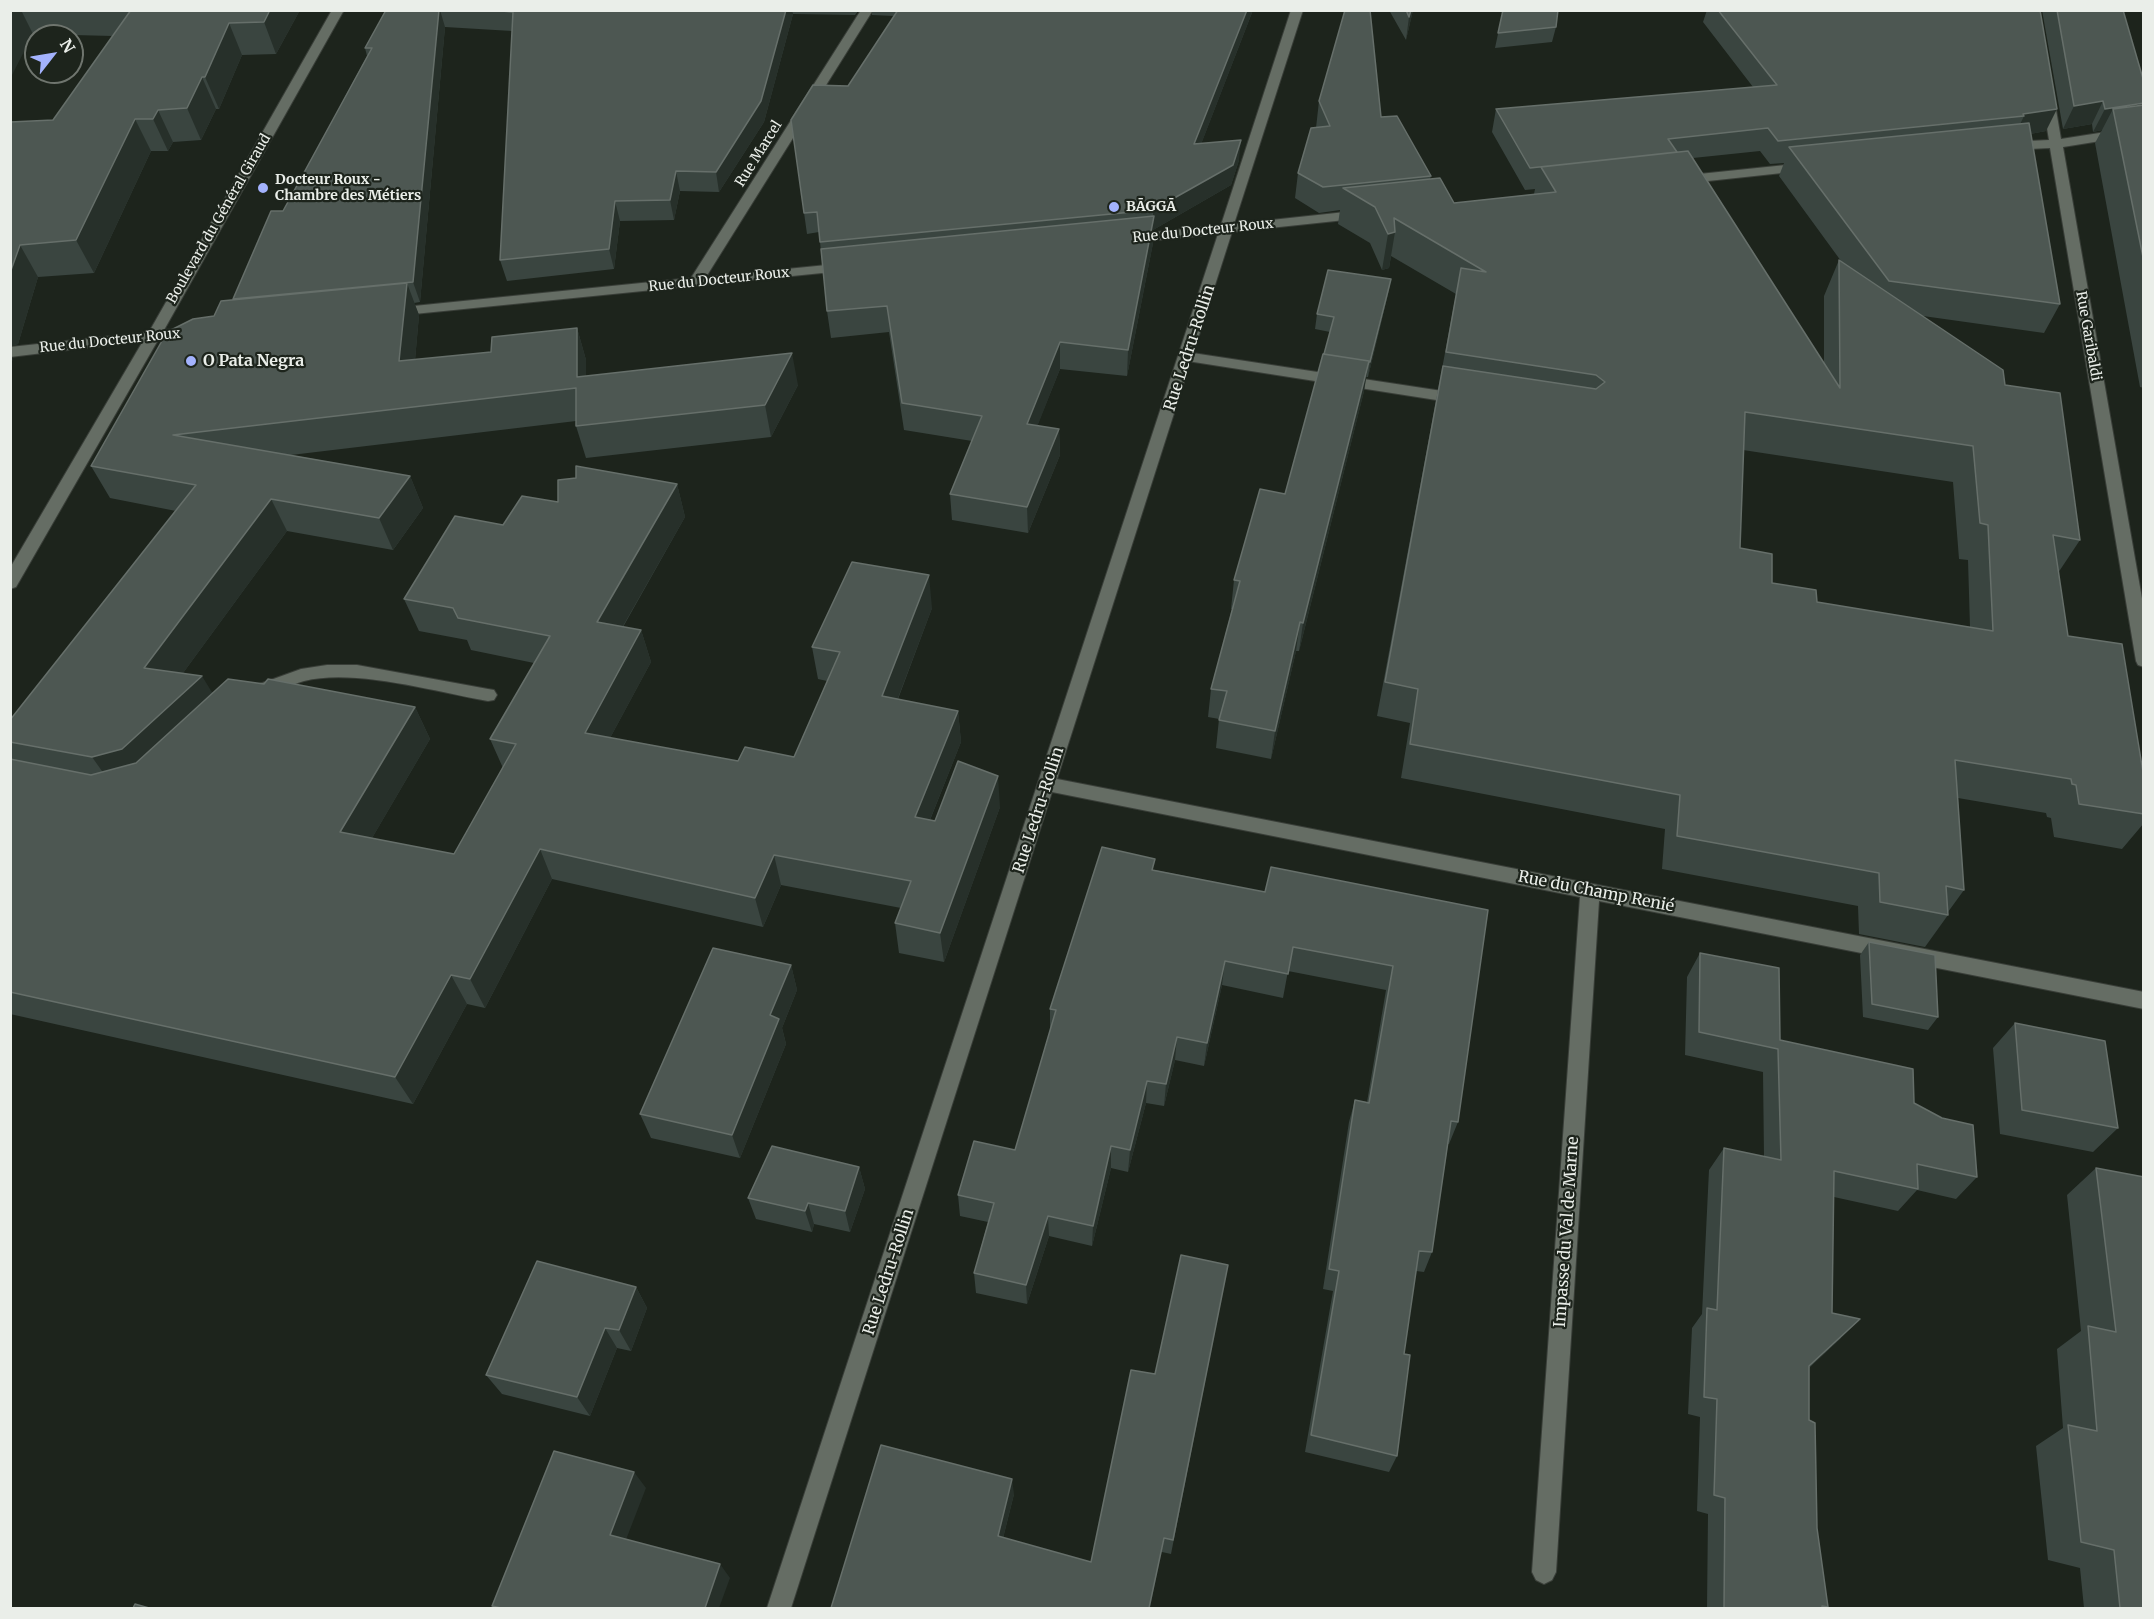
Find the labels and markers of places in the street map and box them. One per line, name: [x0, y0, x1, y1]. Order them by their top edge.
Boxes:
place label: Docteur Roux - Chambre des Métiers: [275, 172, 421, 204]
marker: Docteur Roux - Chambre des Métiers: [256, 181, 270, 195]
place label: BĀGGĀ: [1126, 199, 1176, 215]
marker: BĀGGĀ: [1107, 200, 1121, 214]
place label: O Pata Negra: [203, 351, 304, 371]
marker: O Pata Negra: [184, 354, 198, 368]

